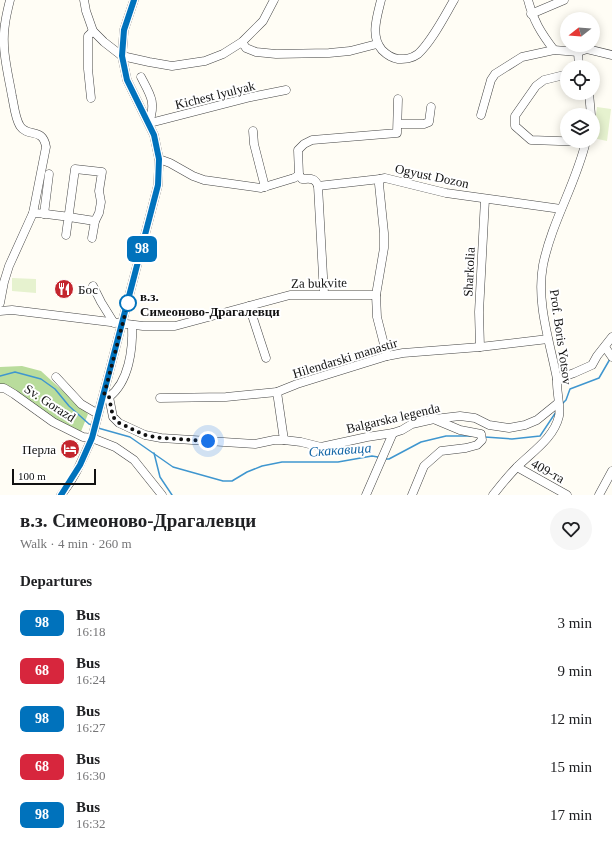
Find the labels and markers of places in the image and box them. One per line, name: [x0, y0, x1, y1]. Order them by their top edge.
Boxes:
restaurant icon: Бос: [53, 278, 75, 300]
place label: Бос: [78, 282, 98, 297]
place label: в.з. Симеоново-Драгалевци: [140, 289, 280, 319]
marker: в.з. Симеоново-Драгалевци: [119, 294, 137, 312]
hotel icon: Перла: [59, 438, 81, 460]
place label: Перла: [22, 442, 56, 457]

